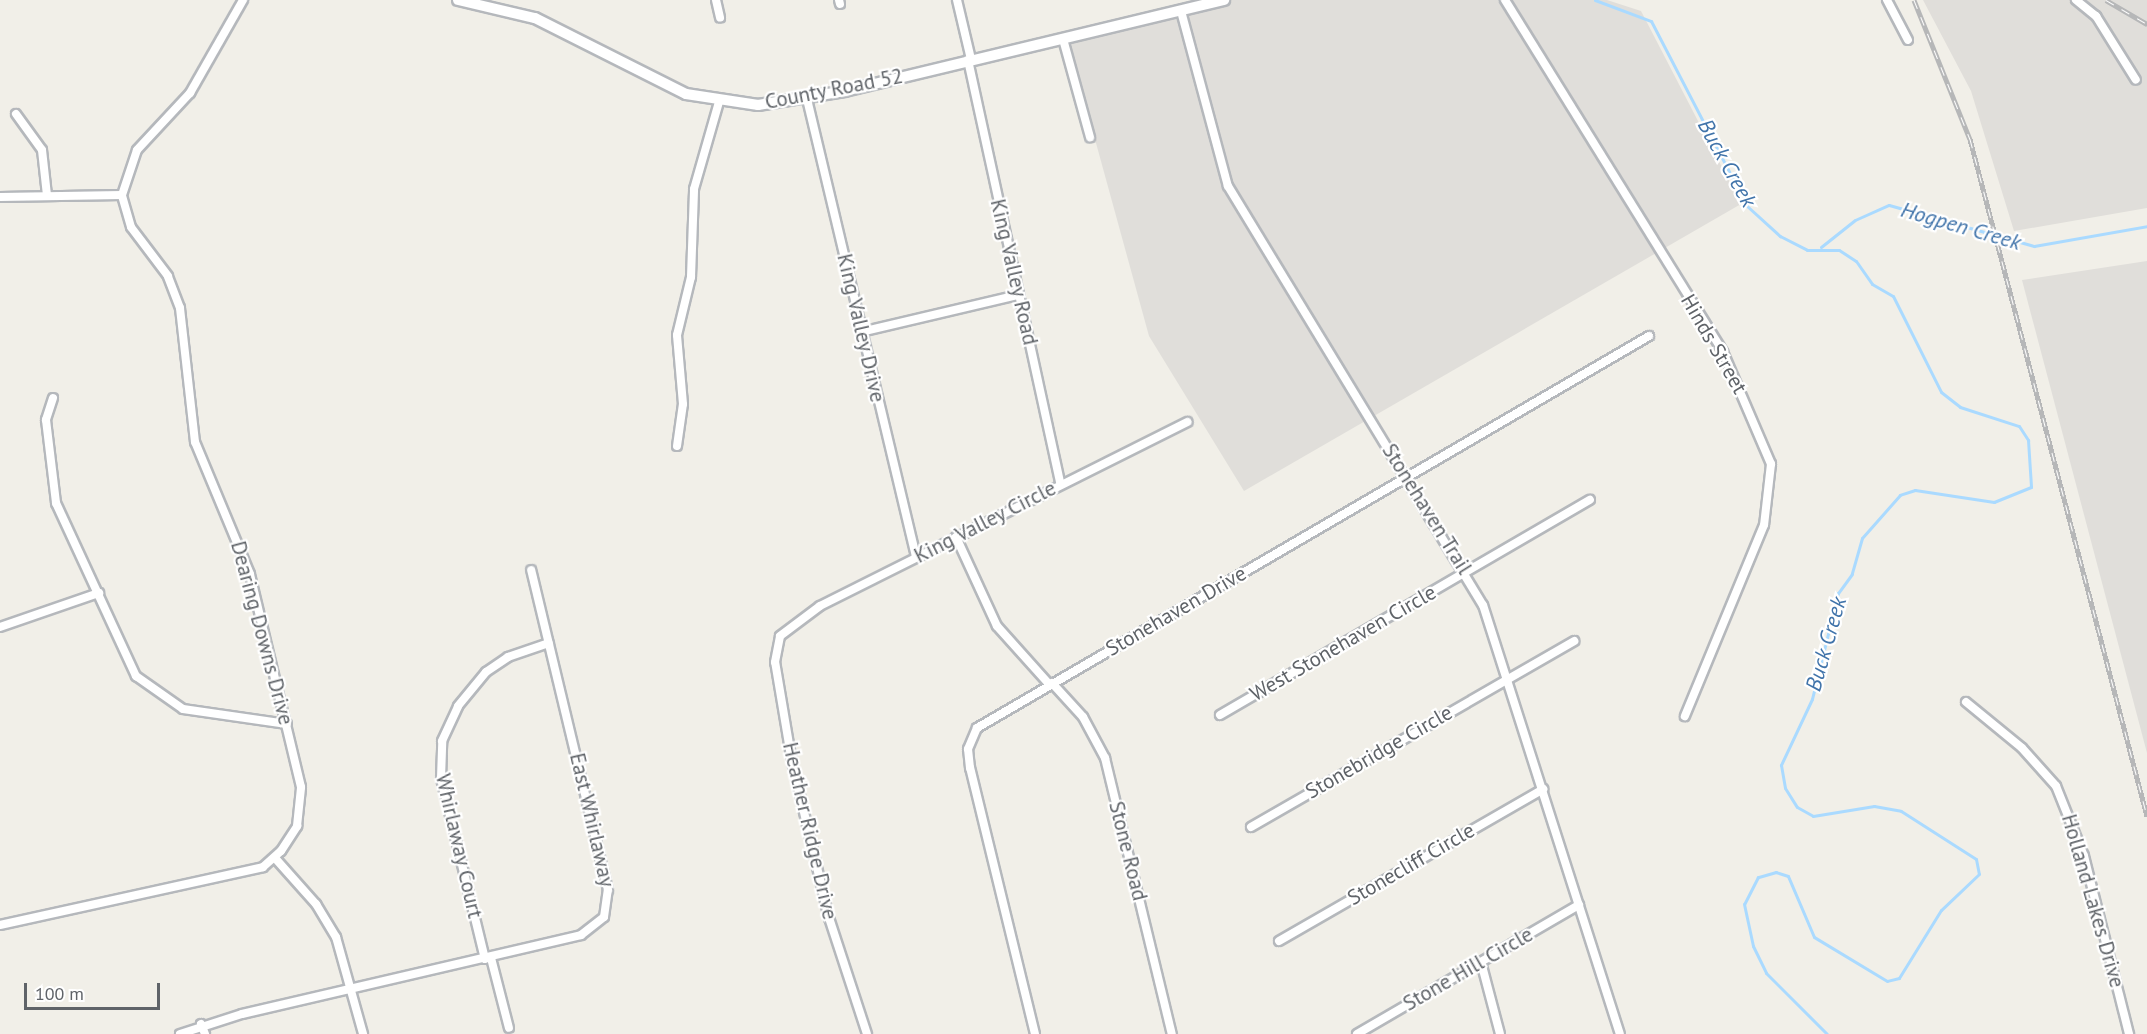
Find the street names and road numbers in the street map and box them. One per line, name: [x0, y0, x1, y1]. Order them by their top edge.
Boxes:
street label: County Road 52: [762, 63, 906, 115]
street label: King Valley Road: [985, 196, 1043, 348]
street label: King Valley Drive: [832, 251, 890, 405]
street label: Hinds Street: [1675, 290, 1753, 398]
street label: Stonehaven Trail: [1377, 439, 1477, 579]
street label: King Valley Circle: [909, 475, 1061, 569]
street label: Dearing Downs Drive: [225, 538, 299, 728]
street label: Stonehaven Drive: [1101, 561, 1251, 661]
street label: West Stonehaven Circle: [1245, 579, 1441, 707]
street label: Stonebridge Circle: [1301, 700, 1457, 804]
street label: Heather Ridge Drive: [777, 740, 843, 922]
street label: East Whirlaway: [564, 750, 620, 890]
street label: Whirlaway Court: [430, 771, 488, 921]
street label: Stone Road: [1103, 799, 1153, 903]
street label: Holland Lakes Drive: [2056, 811, 2130, 991]
street label: Stonecliff Circle: [1343, 817, 1479, 911]
street label: Stone Hill Circle: [1399, 922, 1537, 1016]

